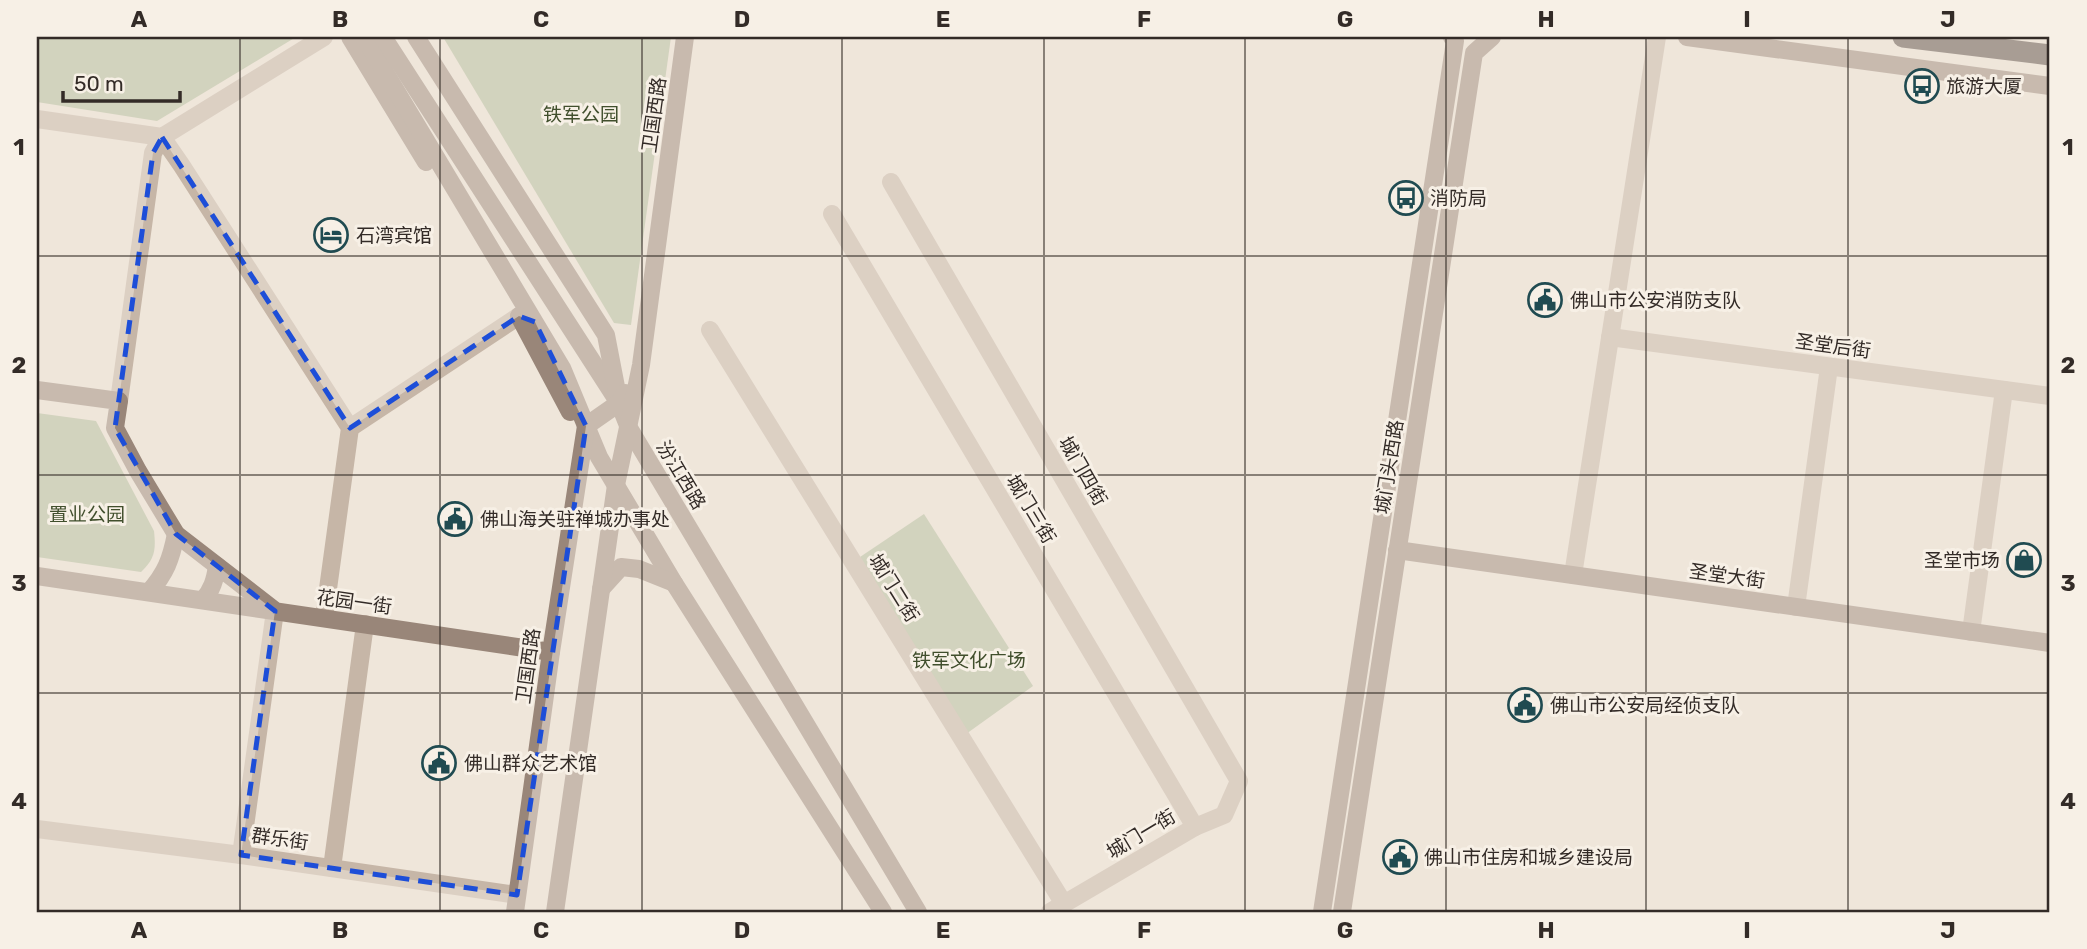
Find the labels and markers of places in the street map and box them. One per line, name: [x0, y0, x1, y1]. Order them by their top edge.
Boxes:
bus stop icon: 旅游大厦: [1903, 67, 1941, 105]
place label: 旅游大厦: [1946, 75, 2022, 98]
bus stop icon: 消防局: [1387, 179, 1425, 217]
place label: 消防局: [1430, 187, 1487, 210]
hotel icon: 石湾宾馆: [312, 216, 350, 254]
place label: 石湾宾馆: [356, 224, 432, 247]
public building icon: 佛山市公安消防支队: [1526, 281, 1564, 319]
place label: 佛山市公安消防支队: [1570, 289, 1741, 312]
public building icon: 佛山海关驻禅城办事处: [436, 500, 474, 538]
place label: 佛山海关驻禅城办事处: [480, 508, 670, 531]
shop icon: 圣堂市场: [2005, 541, 2043, 579]
place label: 圣堂市场: [1924, 549, 2000, 572]
public building icon: 佛山市公安局经侦支队: [1506, 686, 1544, 724]
place label: 佛山市公安局经侦支队: [1550, 694, 1740, 717]
public building icon: 佛山群众艺术馆: [420, 744, 458, 782]
place label: 佛山群众艺术馆: [464, 752, 597, 775]
public building icon: 佛山市住房和城乡建设局: [1381, 838, 1419, 876]
place label: 佛山市住房和城乡建设局: [1424, 846, 1633, 869]

